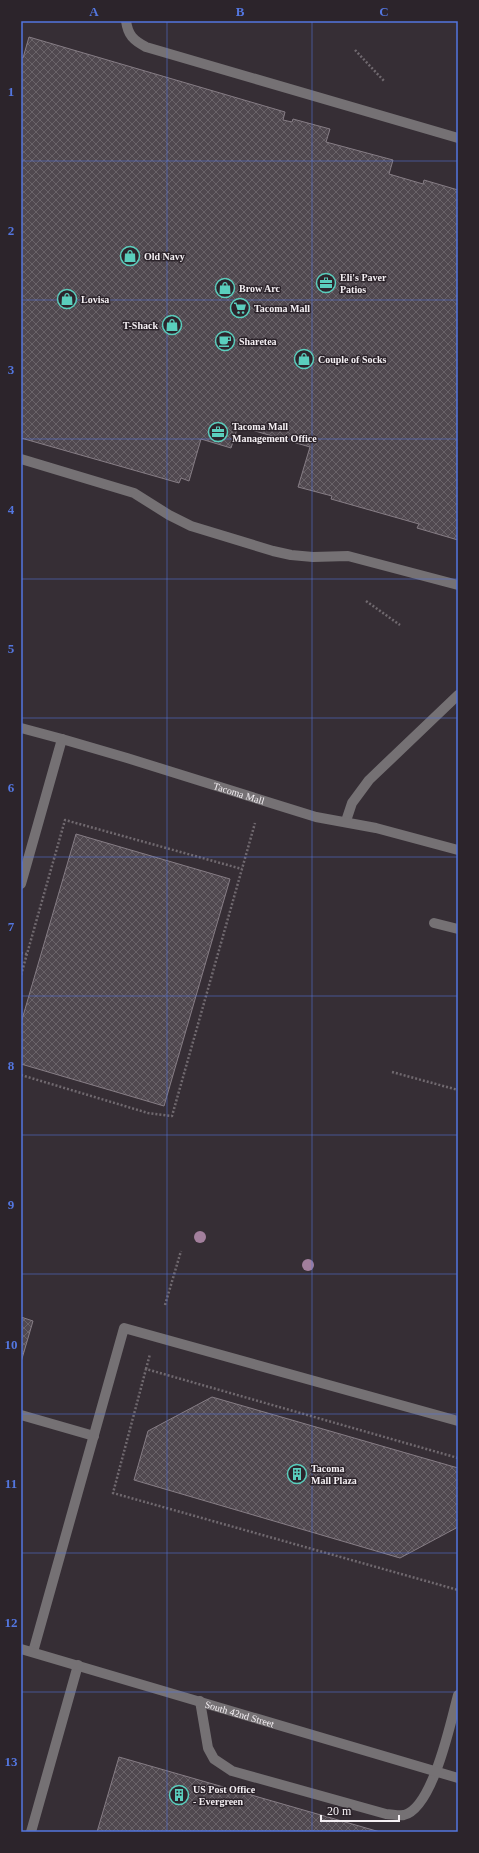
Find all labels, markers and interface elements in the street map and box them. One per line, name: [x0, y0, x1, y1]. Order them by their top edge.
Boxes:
text: A: [89, 4, 99, 19]
text: B: [236, 4, 245, 19]
text: C: [379, 4, 389, 19]
text: 1: [8, 84, 14, 99]
text: 2: [8, 223, 14, 238]
shop icon: Old Navy: [119, 245, 141, 267]
place label: Old Navy: [144, 251, 185, 262]
office icon: Eli's Paver Patios: [315, 272, 337, 294]
place label: Eli's Paver Patios: [340, 272, 387, 295]
shop icon: Brow Arc: [214, 277, 236, 299]
place label: Brow Arc: [239, 283, 281, 294]
shop icon: Lovisa: [56, 288, 78, 310]
place label: Lovisa: [81, 294, 109, 305]
supermarket icon: Tacoma Mall: [229, 297, 251, 319]
place label: Tacoma Mall: [254, 303, 310, 314]
shop icon: T-Shack: [161, 314, 183, 336]
place label: T-Shack: [123, 320, 158, 331]
cafe icon: Sharetea: [214, 330, 236, 352]
place label: Sharetea: [239, 336, 277, 347]
shop icon: Couple of Socks: [293, 348, 315, 370]
place label: Couple of Socks: [318, 354, 386, 365]
text: 3: [8, 362, 15, 377]
office icon: Tacoma Mall Management Office: [207, 421, 229, 443]
place label: Tacoma Mall Management Office: [232, 421, 317, 444]
text: 4: [8, 502, 15, 517]
text: 5: [8, 641, 15, 656]
text: 6: [8, 780, 15, 795]
street label: Tacoma Mall: [212, 780, 266, 807]
text: 7: [8, 919, 15, 934]
text: 8: [8, 1058, 15, 1073]
text: 9: [8, 1197, 15, 1212]
text: 10: [5, 1337, 18, 1352]
building icon: Tacoma Mall Plaza: [286, 1463, 308, 1485]
place label: Tacoma Mall Plaza: [311, 1463, 357, 1486]
text: 11: [5, 1476, 17, 1491]
text: 12: [5, 1615, 18, 1630]
street label: South 42nd Street: [204, 1699, 276, 1730]
text: 13: [5, 1754, 18, 1769]
building icon: US Post Office - Evergreen: [168, 1784, 190, 1806]
place label: US Post Office - Evergreen: [193, 1784, 256, 1807]
scale bar: [321, 1797, 399, 1823]
text: 20 m: [327, 1804, 352, 1818]

